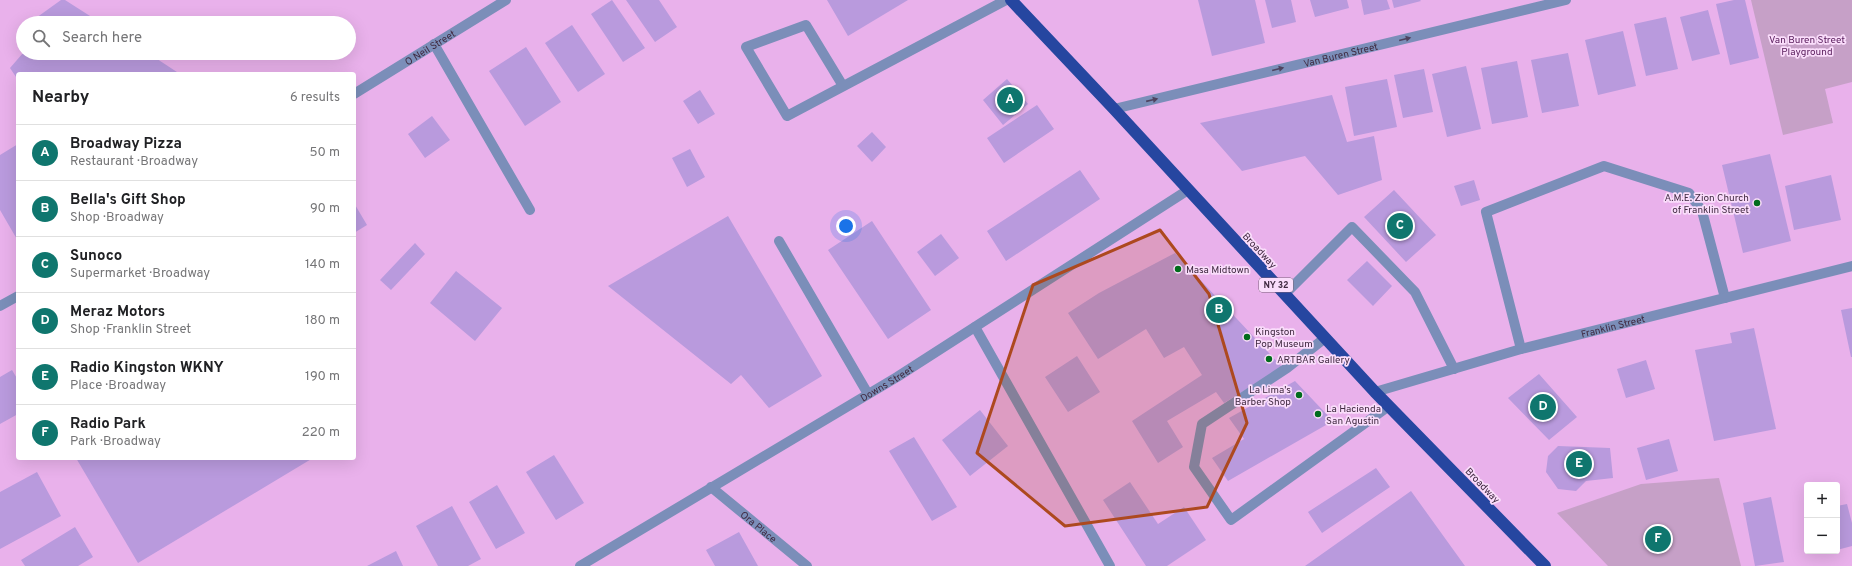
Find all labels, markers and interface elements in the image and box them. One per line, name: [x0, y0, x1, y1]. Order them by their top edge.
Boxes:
search box: [16, 16, 356, 60]
icon: search: [30, 27, 52, 49]
street label: O Neil Street: [403, 28, 458, 69]
text: Search here: [62, 29, 142, 48]
park label: Van Buren Street Playground: [1769, 34, 1845, 59]
one-way arrow: [1399, 35, 1411, 41]
street label: Van Buren Street: [1302, 41, 1380, 71]
one-way arrow: [1272, 66, 1285, 72]
pin: A: [997, 85, 1023, 115]
text: Nearby: [32, 87, 89, 109]
text: 6 results: [290, 90, 340, 106]
one-way arrow: [1146, 96, 1158, 102]
text: Broadway Pizza: [70, 135, 182, 154]
text: A: [40, 145, 50, 161]
text: 50 m: [310, 145, 340, 161]
text: Restaurant · Broadway: [70, 154, 198, 170]
text: Bella's Gift Shop: [70, 191, 186, 210]
place label: A.M.E. Zion Church of Franklin Street: [1665, 192, 1749, 217]
marker: A.M.E. Zion Church of Franklin Street: [1752, 198, 1762, 208]
text: B: [41, 201, 49, 217]
text: 90 m: [310, 201, 340, 217]
text: Shop · Broadway: [70, 210, 164, 226]
pin: C: [1387, 211, 1413, 241]
your location: [836, 216, 856, 236]
street label: Broadway: [1239, 230, 1279, 272]
text: Sunoco: [70, 247, 122, 266]
text: C: [41, 257, 49, 273]
text: 140 m: [305, 257, 340, 273]
marker: Masa Midtown: [1173, 264, 1183, 274]
place label: Masa Midtown: [1186, 264, 1249, 277]
text: Supermarket · Broadway: [70, 266, 210, 282]
road number: NY 32: [1259, 278, 1293, 292]
pin: B: [1206, 295, 1232, 325]
text: Meraz Motors: [70, 303, 165, 322]
text: D: [40, 313, 50, 329]
text: 180 m: [305, 313, 340, 329]
street label: Franklin Street: [1580, 313, 1647, 342]
text: Shop · Franklin Street: [70, 322, 191, 338]
place label: Kingston Pop Museum: [1255, 326, 1313, 351]
marker: Kingston Pop Museum: [1242, 332, 1252, 342]
marker: ARTBAR Gallery: [1264, 354, 1274, 364]
place label: ARTBAR Gallery: [1277, 354, 1350, 367]
text: Radio Kingston WKNY: [70, 359, 224, 378]
street label: Downs Street: [858, 363, 916, 405]
text: E: [41, 369, 49, 385]
text: 190 m: [305, 369, 340, 385]
text: Place · Broadway: [70, 378, 166, 394]
place label: La Lima's Barber Shop: [1235, 384, 1291, 409]
marker: La Lima's Barber Shop: [1294, 390, 1304, 400]
pin: D: [1530, 392, 1556, 422]
place label: La Hacienda San Agustin: [1326, 403, 1381, 428]
marker: La Hacienda San Agustin: [1313, 409, 1323, 419]
text: Radio Park: [70, 415, 146, 434]
text: F: [41, 425, 49, 441]
text: 220 m: [302, 425, 340, 441]
text: Park · Broadway: [70, 434, 161, 450]
pin: E: [1566, 449, 1592, 479]
street label: Broadway: [1462, 466, 1502, 507]
map controls: [1804, 482, 1840, 554]
button: +: [1804, 482, 1840, 518]
street label: Ora Place: [737, 509, 779, 546]
button: −: [1804, 518, 1840, 554]
pin: F: [1645, 524, 1671, 554]

